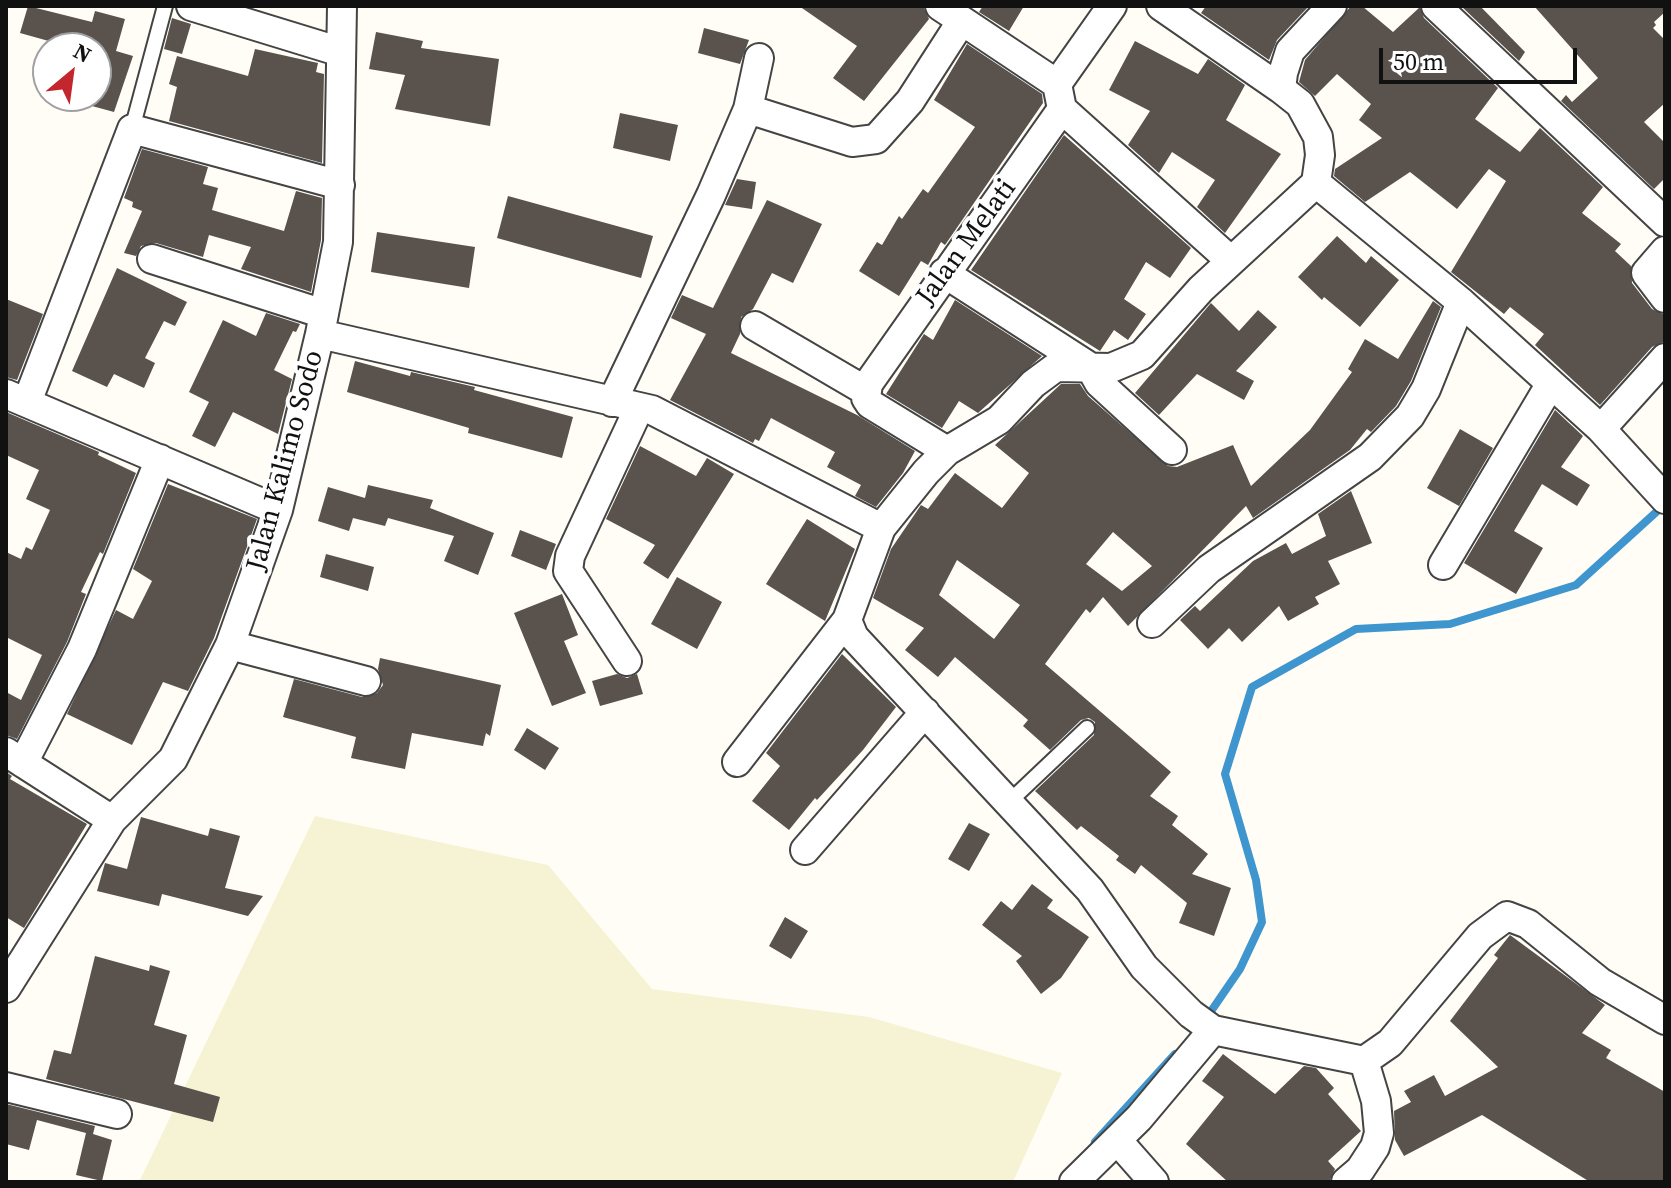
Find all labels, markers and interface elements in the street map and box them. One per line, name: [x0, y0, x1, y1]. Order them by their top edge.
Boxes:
north arrow: [32, 32, 112, 112]
scale bar: [1383, 32, 1581, 82]
text: N: [68, 36, 97, 70]
text: 50 m: [1393, 45, 1444, 78]
street label: Jalan Melati: [910, 173, 1024, 313]
street label: Jalan Kalimo Sodo: [240, 347, 332, 575]

